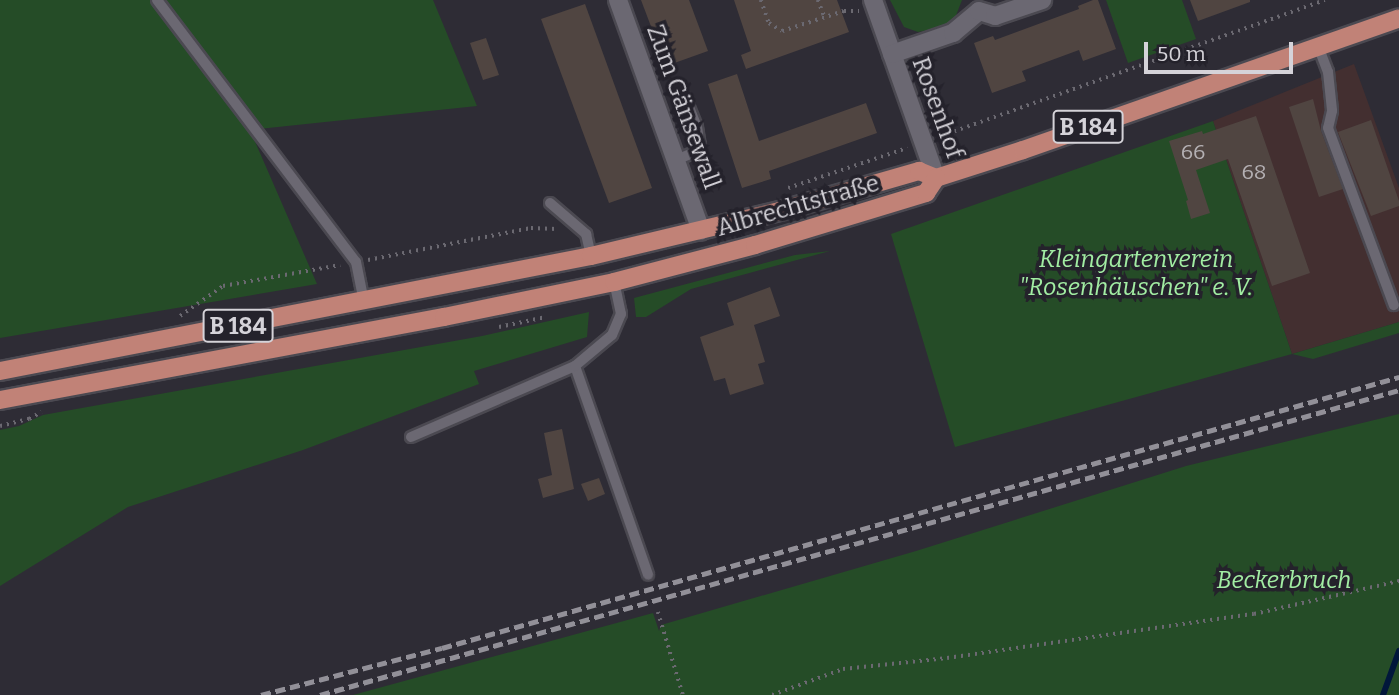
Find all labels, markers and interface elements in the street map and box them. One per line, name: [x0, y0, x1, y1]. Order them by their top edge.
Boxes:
street label: Zum Gänsewall: [640, 21, 726, 193]
scale bar: [1147, 28, 1296, 72]
text: 50 m: [1157, 41, 1206, 67]
street label: Rosenhof: [905, 53, 969, 163]
road number: B 184: [1051, 108, 1125, 146]
house number: 66: [1181, 139, 1205, 165]
house number: 68: [1242, 159, 1266, 185]
street label: Albrechtstraße: [713, 169, 883, 243]
park label: Kleingartenverein "Rosenhäuschen" e. V.: [1019, 246, 1253, 302]
road number: B 184: [201, 306, 275, 346]
park label: Beckerbruch: [1217, 567, 1351, 595]

